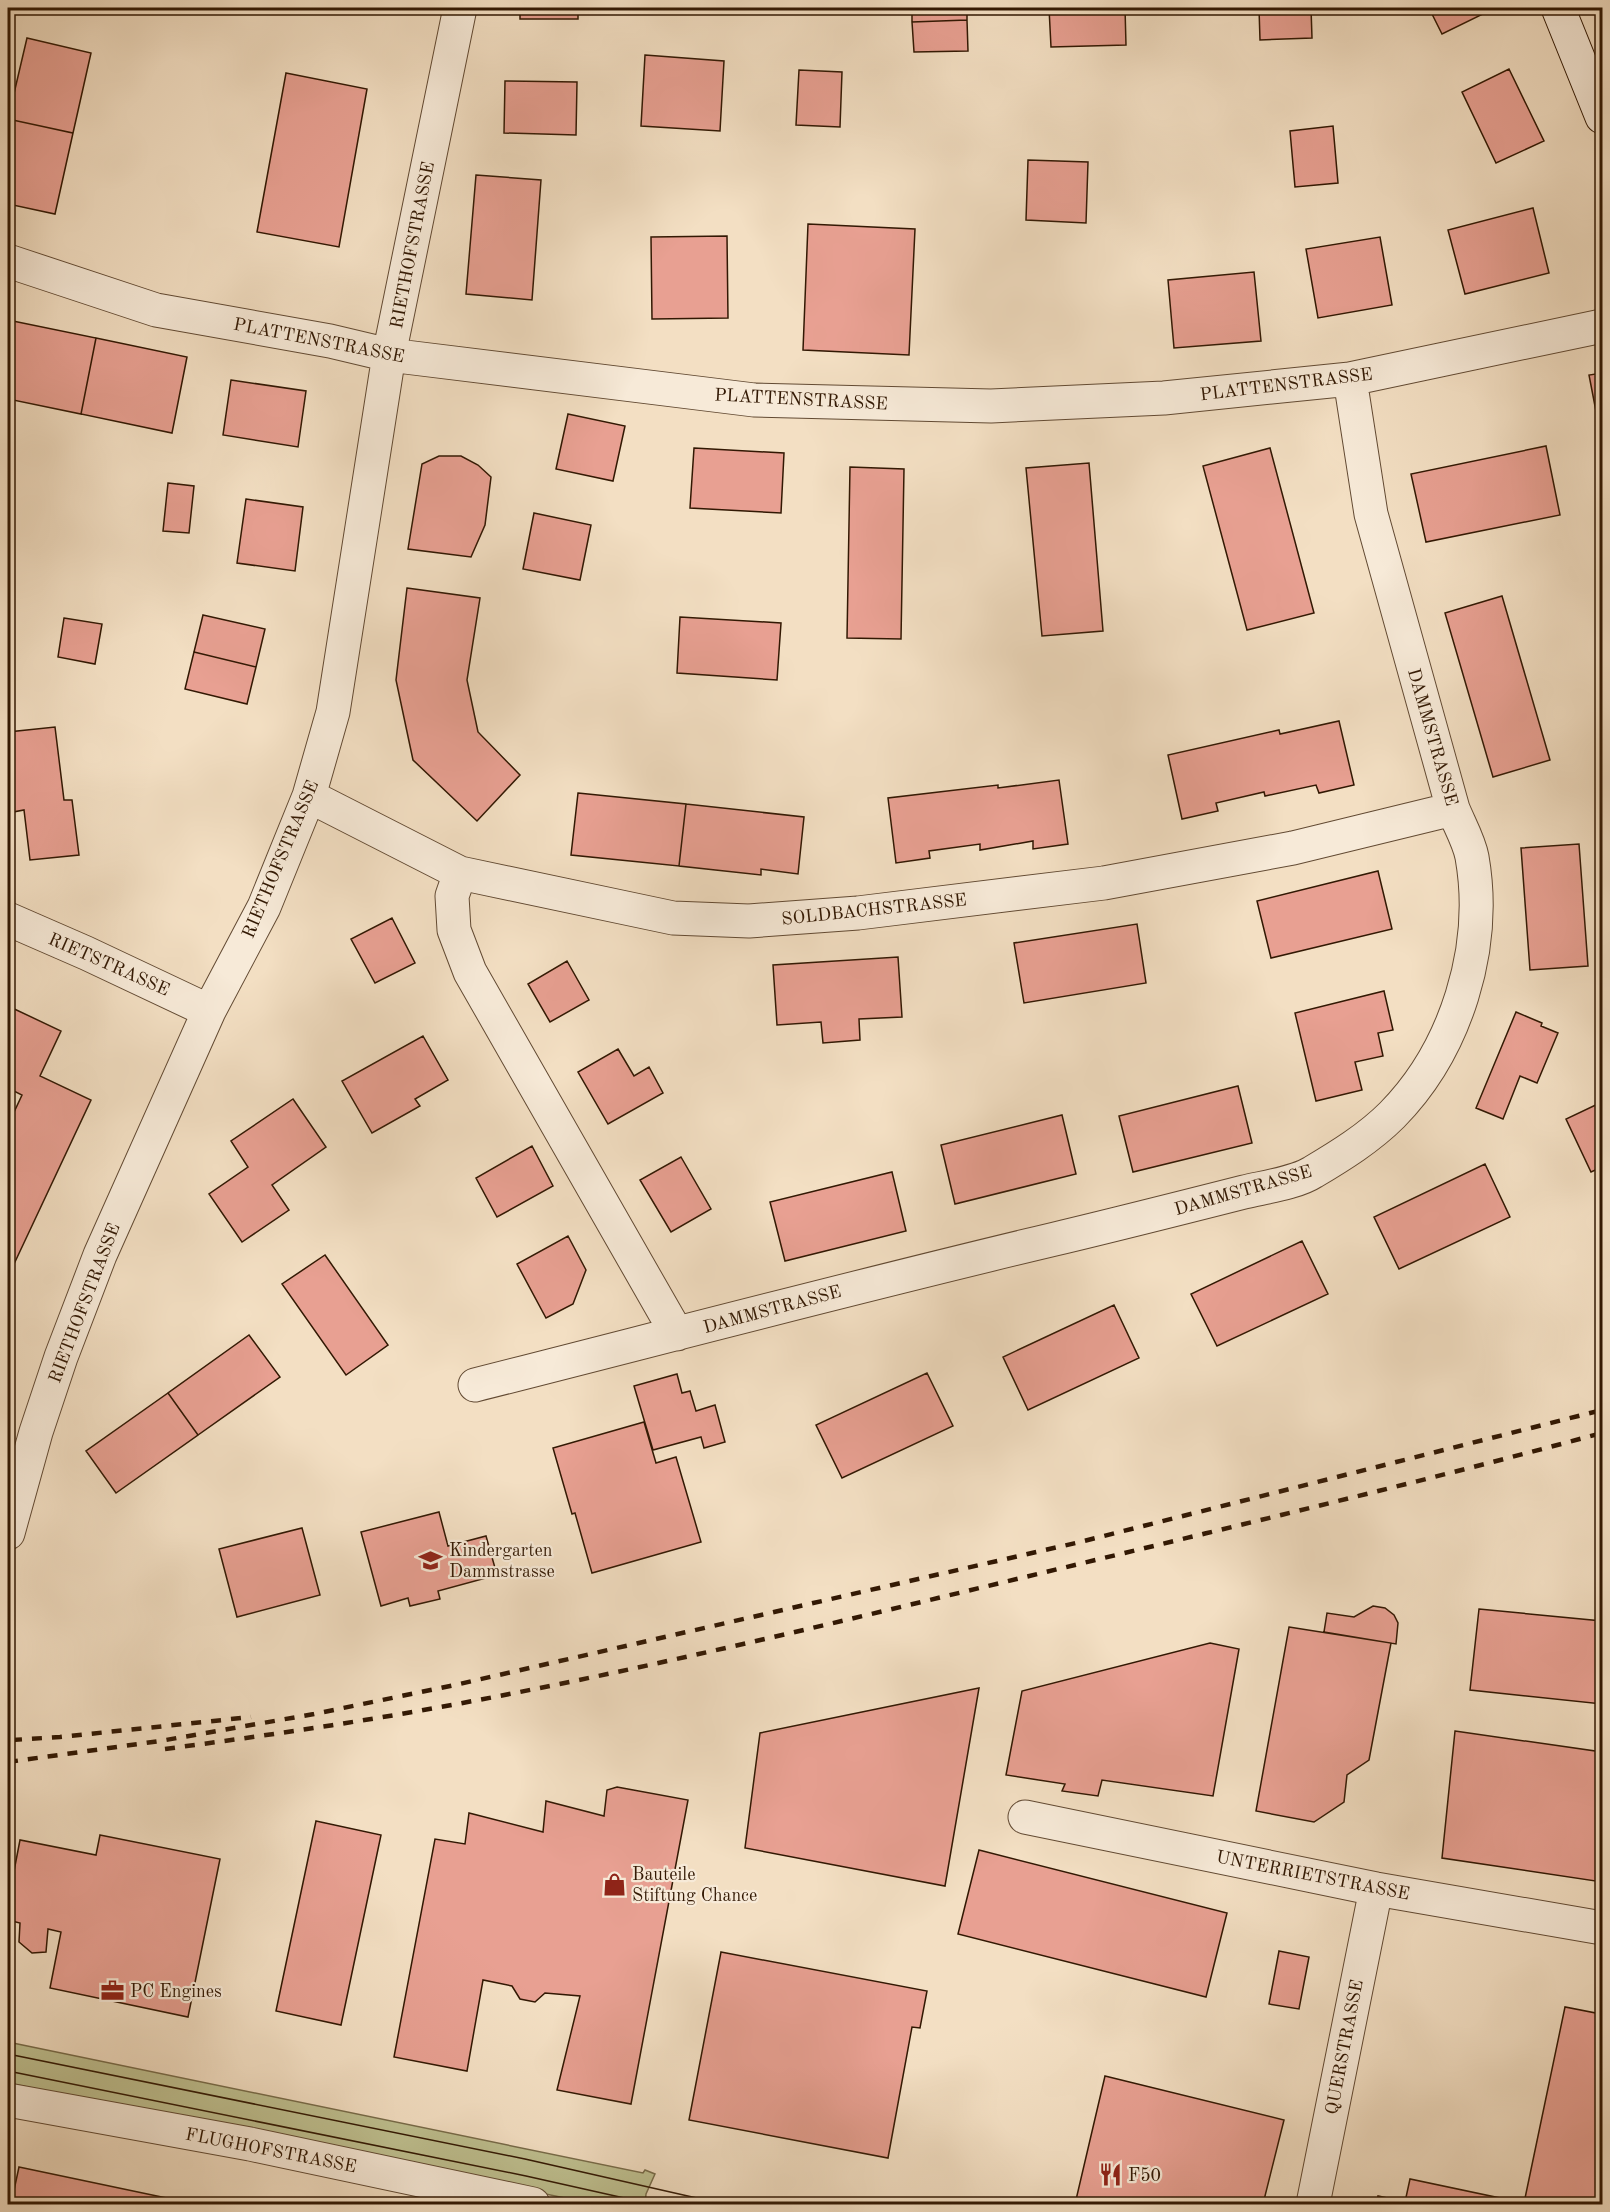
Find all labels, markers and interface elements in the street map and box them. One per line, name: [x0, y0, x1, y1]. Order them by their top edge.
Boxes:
street label: RIETHOFSTRASSE: [388, 160, 438, 330]
street label: PLATTENSTRASSE: [232, 316, 406, 366]
street label: PLATTENSTRASSE: [1199, 365, 1373, 405]
street label: PLATTENSTRASSE: [714, 386, 888, 414]
street label: DAMMSTRASSE: [1404, 666, 1460, 808]
street label: RIETHOFSTRASSE: [240, 778, 322, 941]
street label: SOLDBACHSTRASSE: [781, 891, 968, 929]
street label: RIETSTRASSE: [45, 930, 172, 1000]
street label: DAMMSTRASSE: [1172, 1163, 1314, 1219]
street label: RIETHOFSTRASSE: [46, 1221, 124, 1386]
street label: DAMMSTRASSE: [701, 1283, 843, 1337]
place label: Kindergarten Dammstrasse: [449, 1542, 555, 1581]
school or university icon: Kindergarten Dammstrasse: [418, 1547, 444, 1573]
street label: UNTERRIETSTRASSE: [1215, 1848, 1411, 1904]
place label: Bauteile Stiftung Chance: [632, 1866, 757, 1905]
shop icon: Bauteile Stiftung Chance: [601, 1871, 627, 1897]
office icon: PC Engines: [99, 1978, 125, 2004]
street label: QUERSTRASSE: [1323, 1978, 1367, 2116]
place label: PC Engines: [130, 1983, 222, 2001]
street label: FLUGHOFSTRASSE: [184, 2126, 358, 2176]
restaurant icon: F50: [1097, 2162, 1123, 2188]
place label: F50: [1128, 2167, 1161, 2185]

